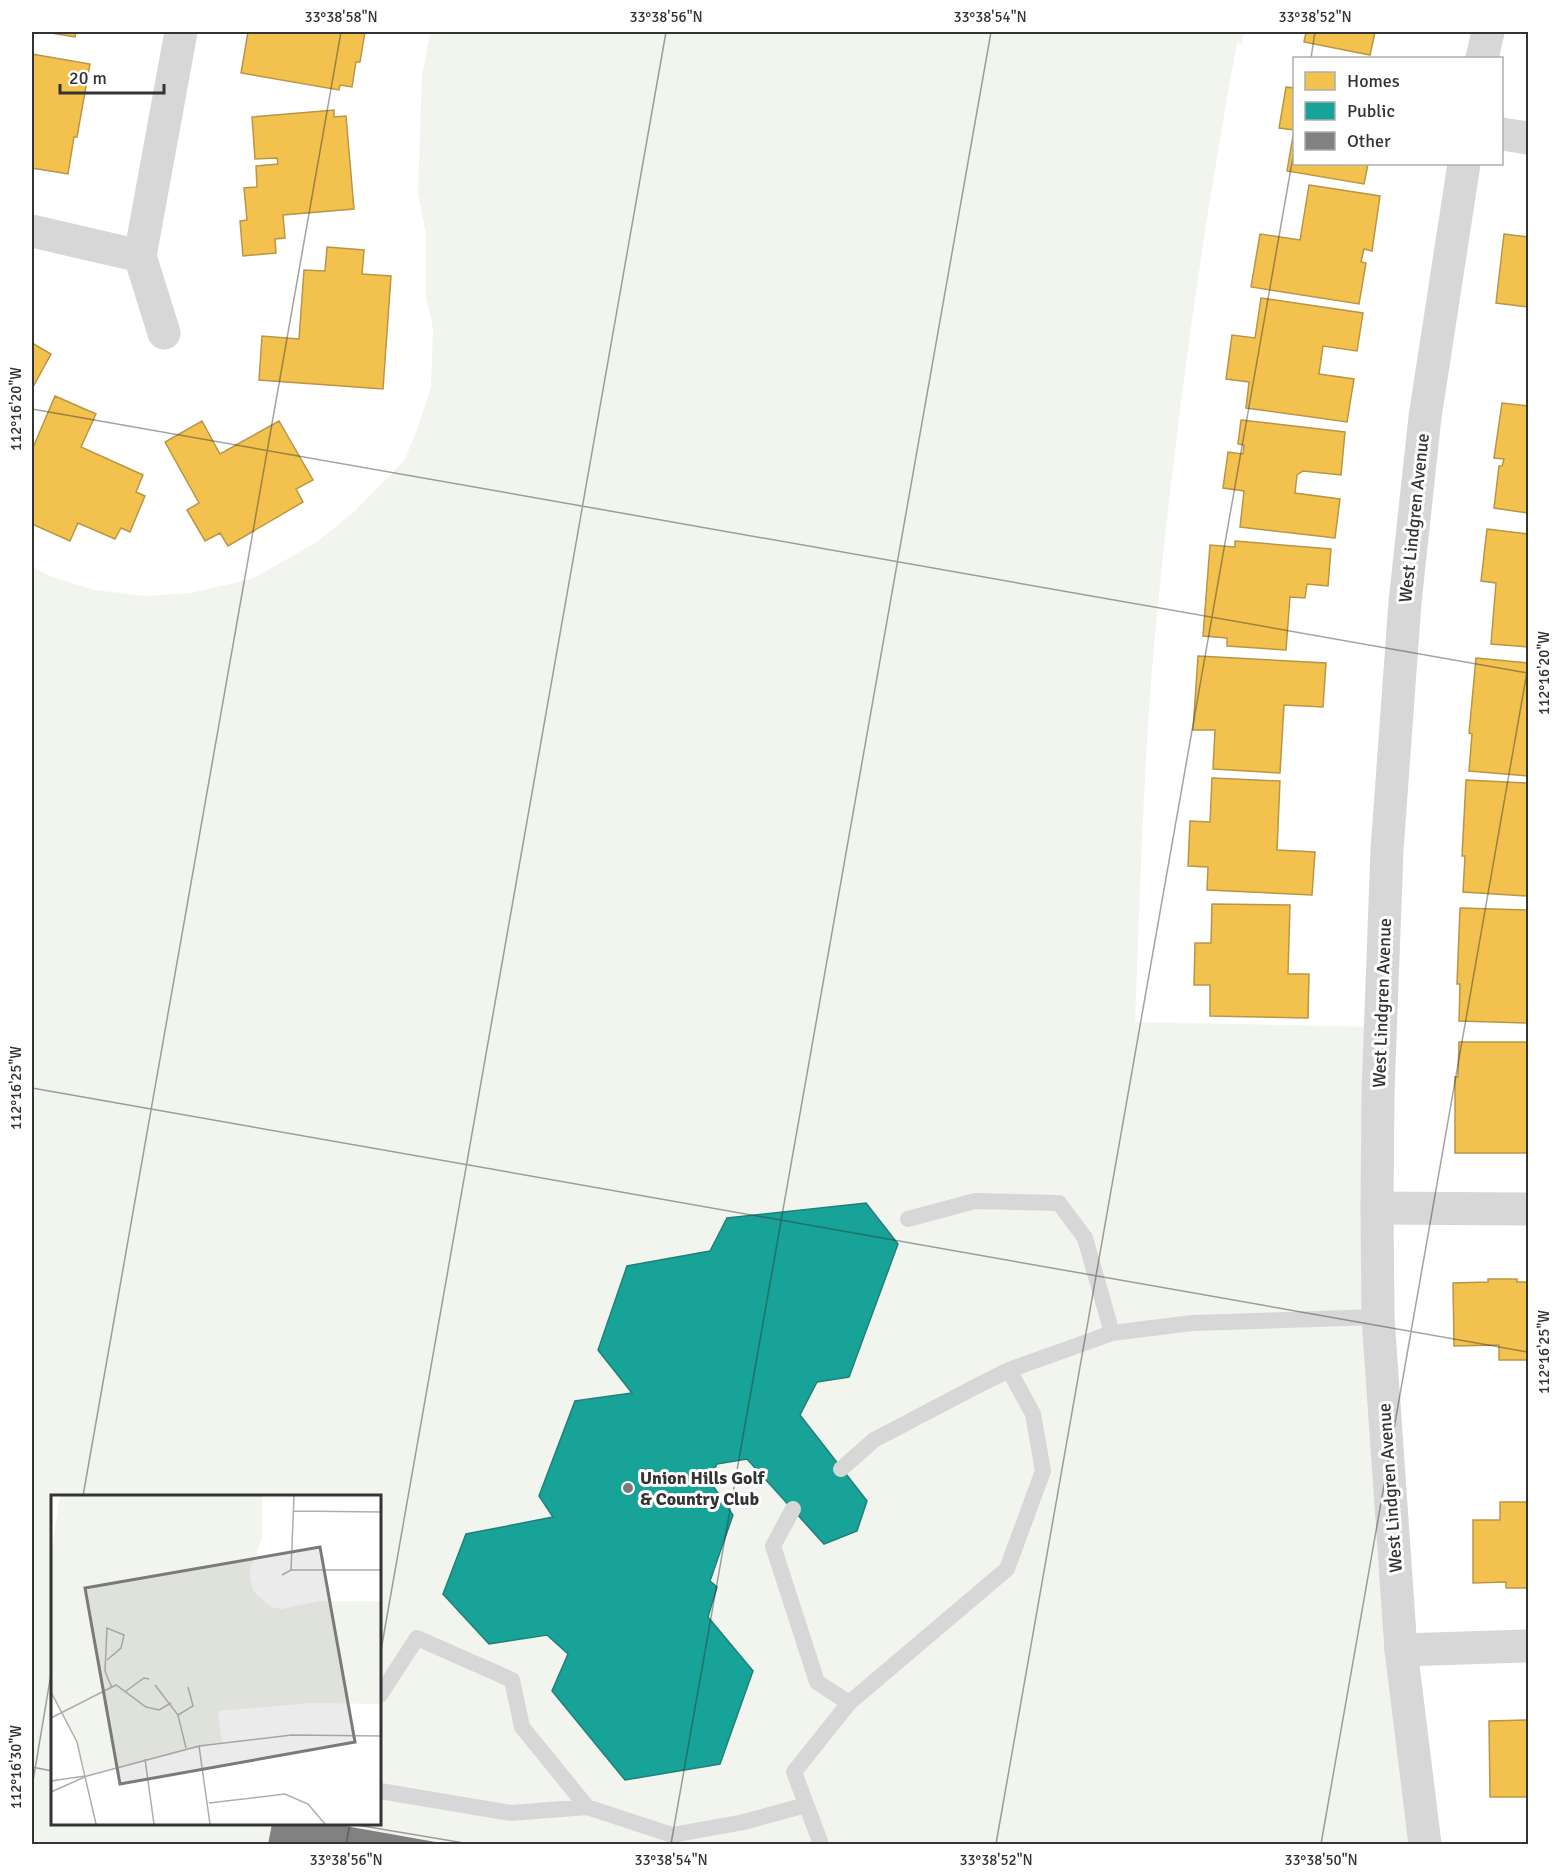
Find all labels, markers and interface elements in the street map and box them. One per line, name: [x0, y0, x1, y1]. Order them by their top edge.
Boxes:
text: 33°38'58"N: [304, 8, 378, 26]
text: 33°38'56"N: [629, 8, 703, 26]
text: 33°38'54"N: [953, 8, 1027, 26]
text: 33°38'52"N: [1278, 8, 1352, 26]
scale bar: [60, 57, 164, 95]
legend: [1293, 57, 1503, 165]
text: 20 m: [69, 67, 107, 89]
text: Homes: [1347, 70, 1400, 92]
text: Public: [1347, 100, 1395, 122]
text: Other: [1347, 130, 1391, 152]
text: 112°16'20"W: [7, 367, 25, 451]
street label: West Lindgren Avenue: [1394, 432, 1434, 604]
text: 112°16'20"W: [1535, 631, 1553, 715]
street label: West Lindgren Avenue: [1368, 918, 1396, 1088]
text: 112°16'25"W: [7, 1046, 25, 1130]
text: 112°16'25"W: [1535, 1310, 1553, 1394]
street label: West Lindgren Avenue: [1373, 1402, 1407, 1574]
place label: Union Hills Golf & Country Club: [640, 1467, 766, 1510]
marker: Union Hills Golf & Country Club: [621, 1481, 635, 1495]
inset map: [51, 1495, 381, 1825]
text: 112°16'30"W: [7, 1725, 25, 1809]
text: 33°38'56"N: [309, 1851, 383, 1869]
text: 33°38'54"N: [634, 1851, 708, 1869]
text: 33°38'52"N: [959, 1851, 1033, 1869]
text: 33°38'50"N: [1284, 1851, 1358, 1869]

